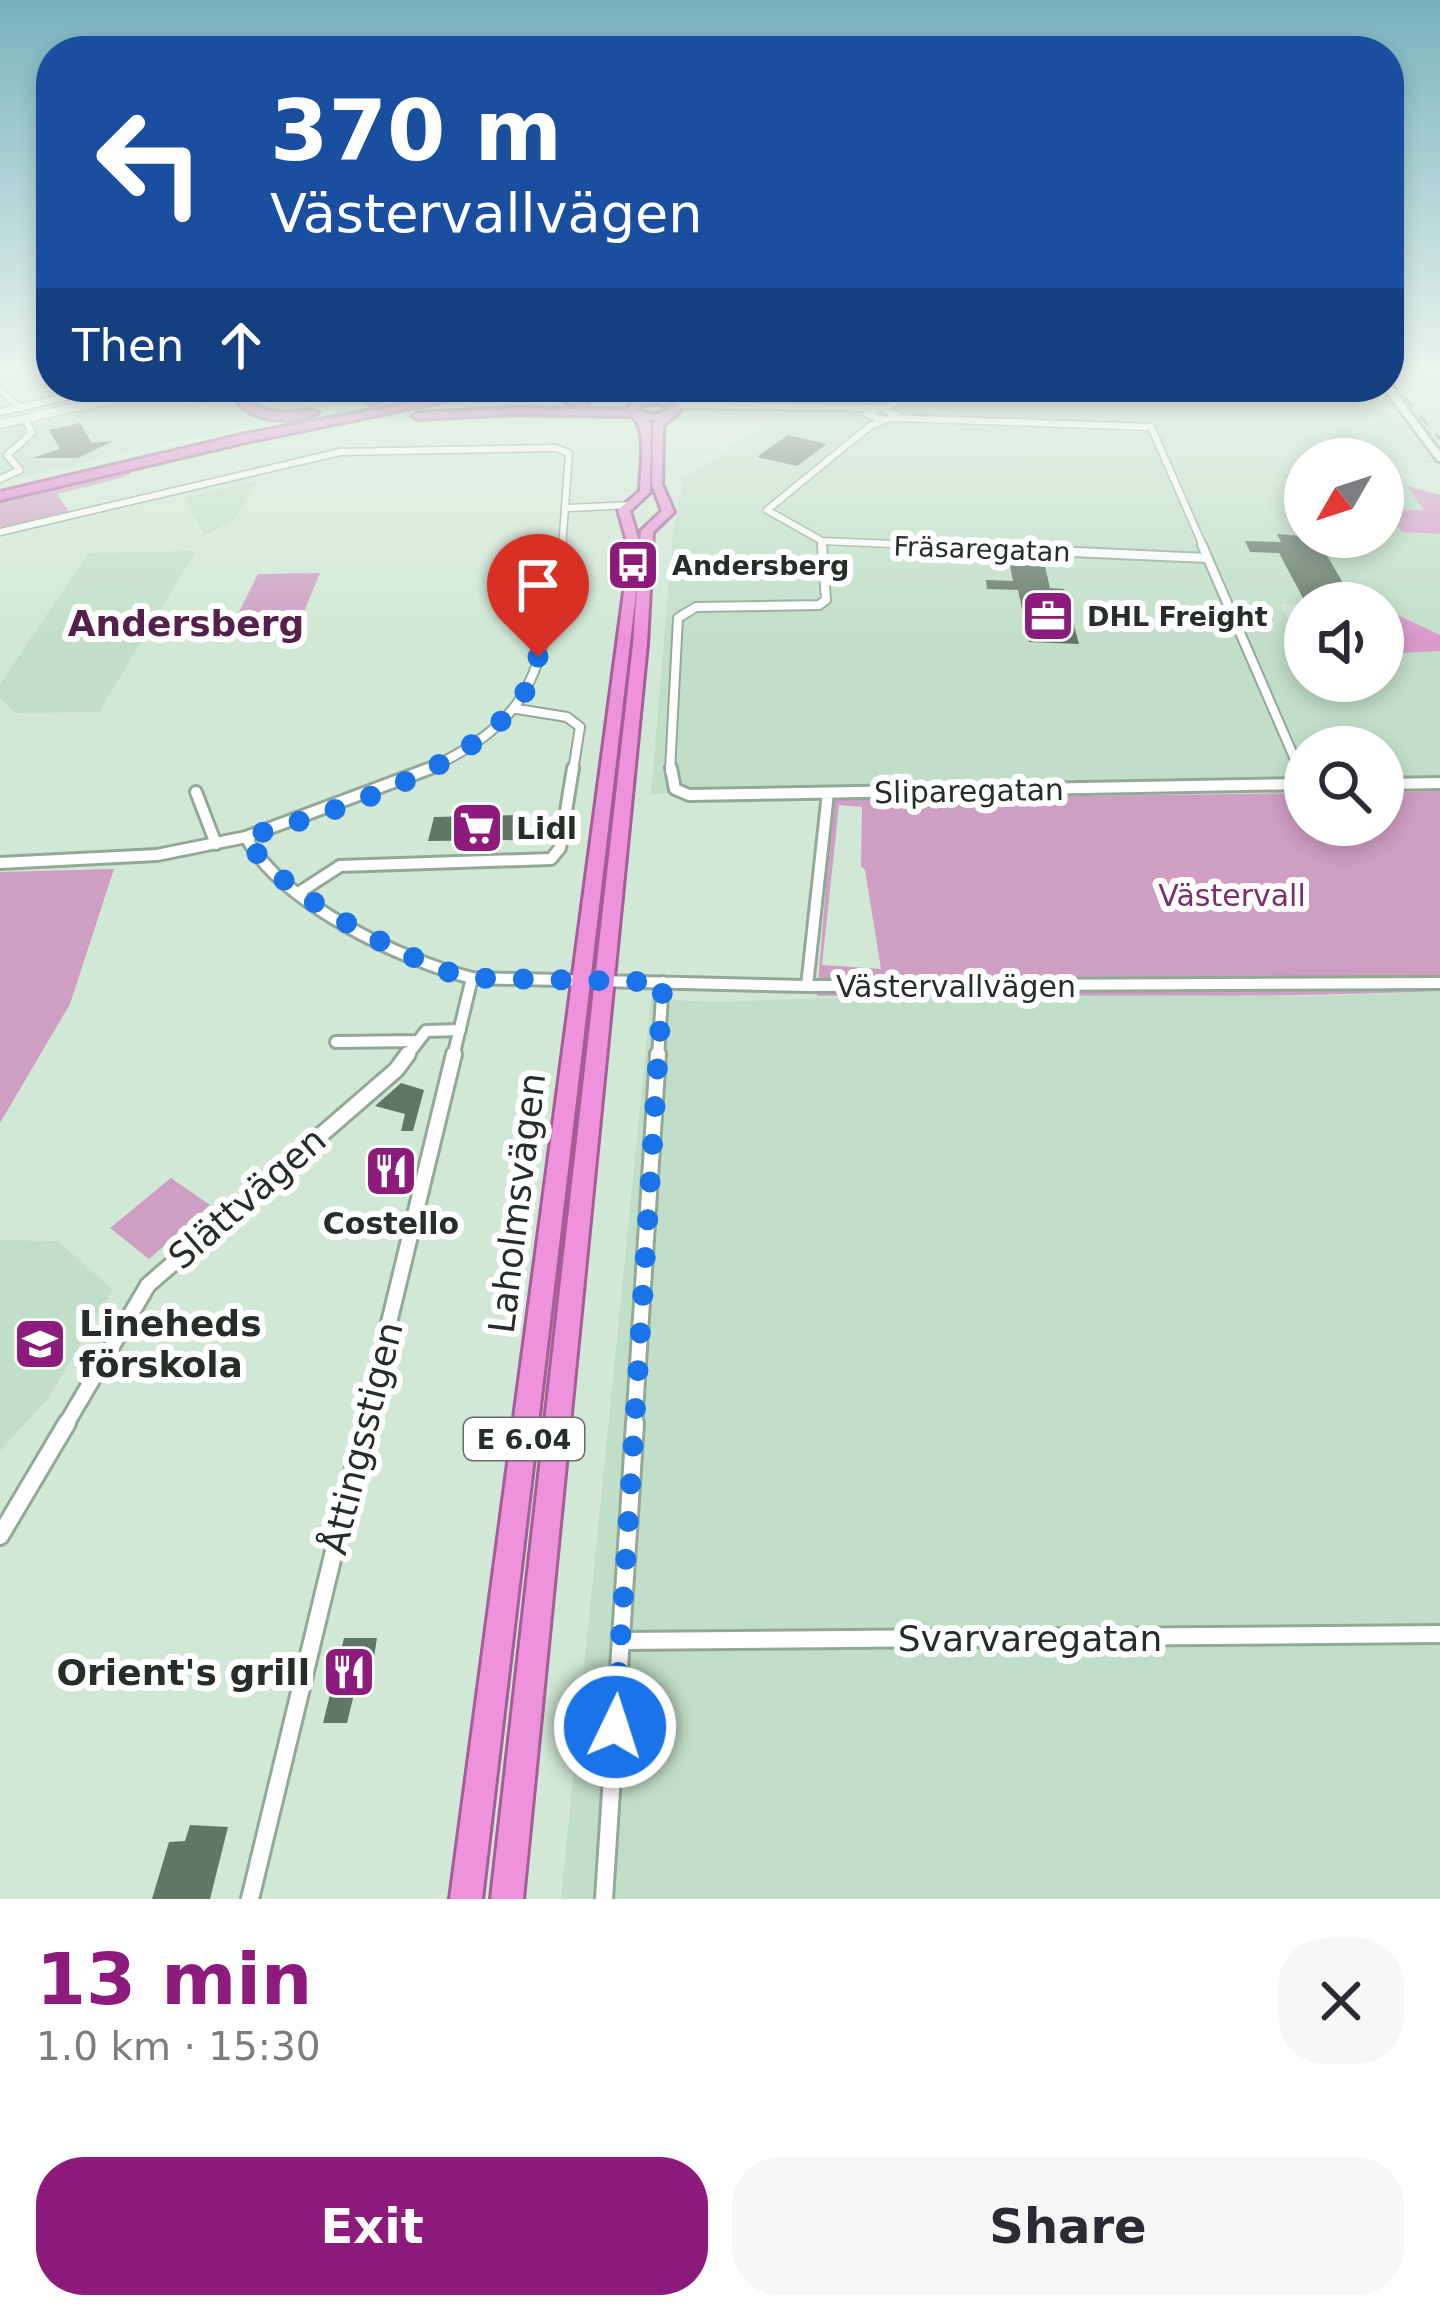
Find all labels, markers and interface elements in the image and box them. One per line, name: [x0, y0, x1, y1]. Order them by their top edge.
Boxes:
text: 370 m: [270, 82, 562, 180]
icon: left: [72, 84, 228, 240]
text: Västervallvägen: [270, 182, 702, 245]
icon: ahead: [208, 312, 274, 378]
text: Then: [72, 319, 184, 372]
north arrow: [1284, 438, 1404, 558]
map controls: [1284, 438, 1404, 846]
street label: Fräsaregatan: [893, 530, 1071, 568]
pin: [487, 534, 589, 657]
bus stop icon: Andersberg: [605, 537, 661, 593]
place label: Andersberg: [672, 550, 849, 581]
icon: arrive: [505, 552, 571, 618]
button: sound: [1284, 582, 1404, 702]
office icon: DHL Freight: [1020, 588, 1076, 644]
place label: DHL Freight: [1087, 601, 1268, 632]
district label: Andersberg: [68, 603, 304, 644]
button: search: [1284, 726, 1404, 846]
street label: Sliparegatan: [874, 772, 1064, 810]
supermarket icon: Lidl: [449, 800, 505, 856]
place label: Lidl: [516, 811, 577, 846]
park label: Västervall: [1158, 878, 1306, 913]
street label: Västervallvägen: [836, 969, 1076, 1004]
street label: Laholmsvägen: [481, 1070, 553, 1336]
street label: Slättvägen: [160, 1119, 334, 1277]
restaurant icon: Costello: [363, 1143, 419, 1199]
place label: Costello: [323, 1206, 459, 1241]
place label: Lineheds förskola: [79, 1303, 262, 1385]
school or university icon: Lineheds förskola: [12, 1316, 68, 1372]
street label: Åttingsstigen: [312, 1317, 411, 1558]
road number: E 6.04: [464, 1418, 584, 1460]
street label: Svarvaregatan: [898, 1618, 1162, 1659]
restaurant icon: Orient's grill: [321, 1644, 377, 1700]
place label: Orient's grill: [57, 1652, 310, 1693]
position arrow: [552, 1664, 678, 1790]
text: 13 min: [36, 1937, 312, 2021]
button: close: [1278, 1938, 1404, 2064]
text: 1.0 km · 15:30: [36, 2024, 321, 2069]
button: Exit: [36, 2157, 708, 2295]
button: Share: [732, 2157, 1404, 2295]

